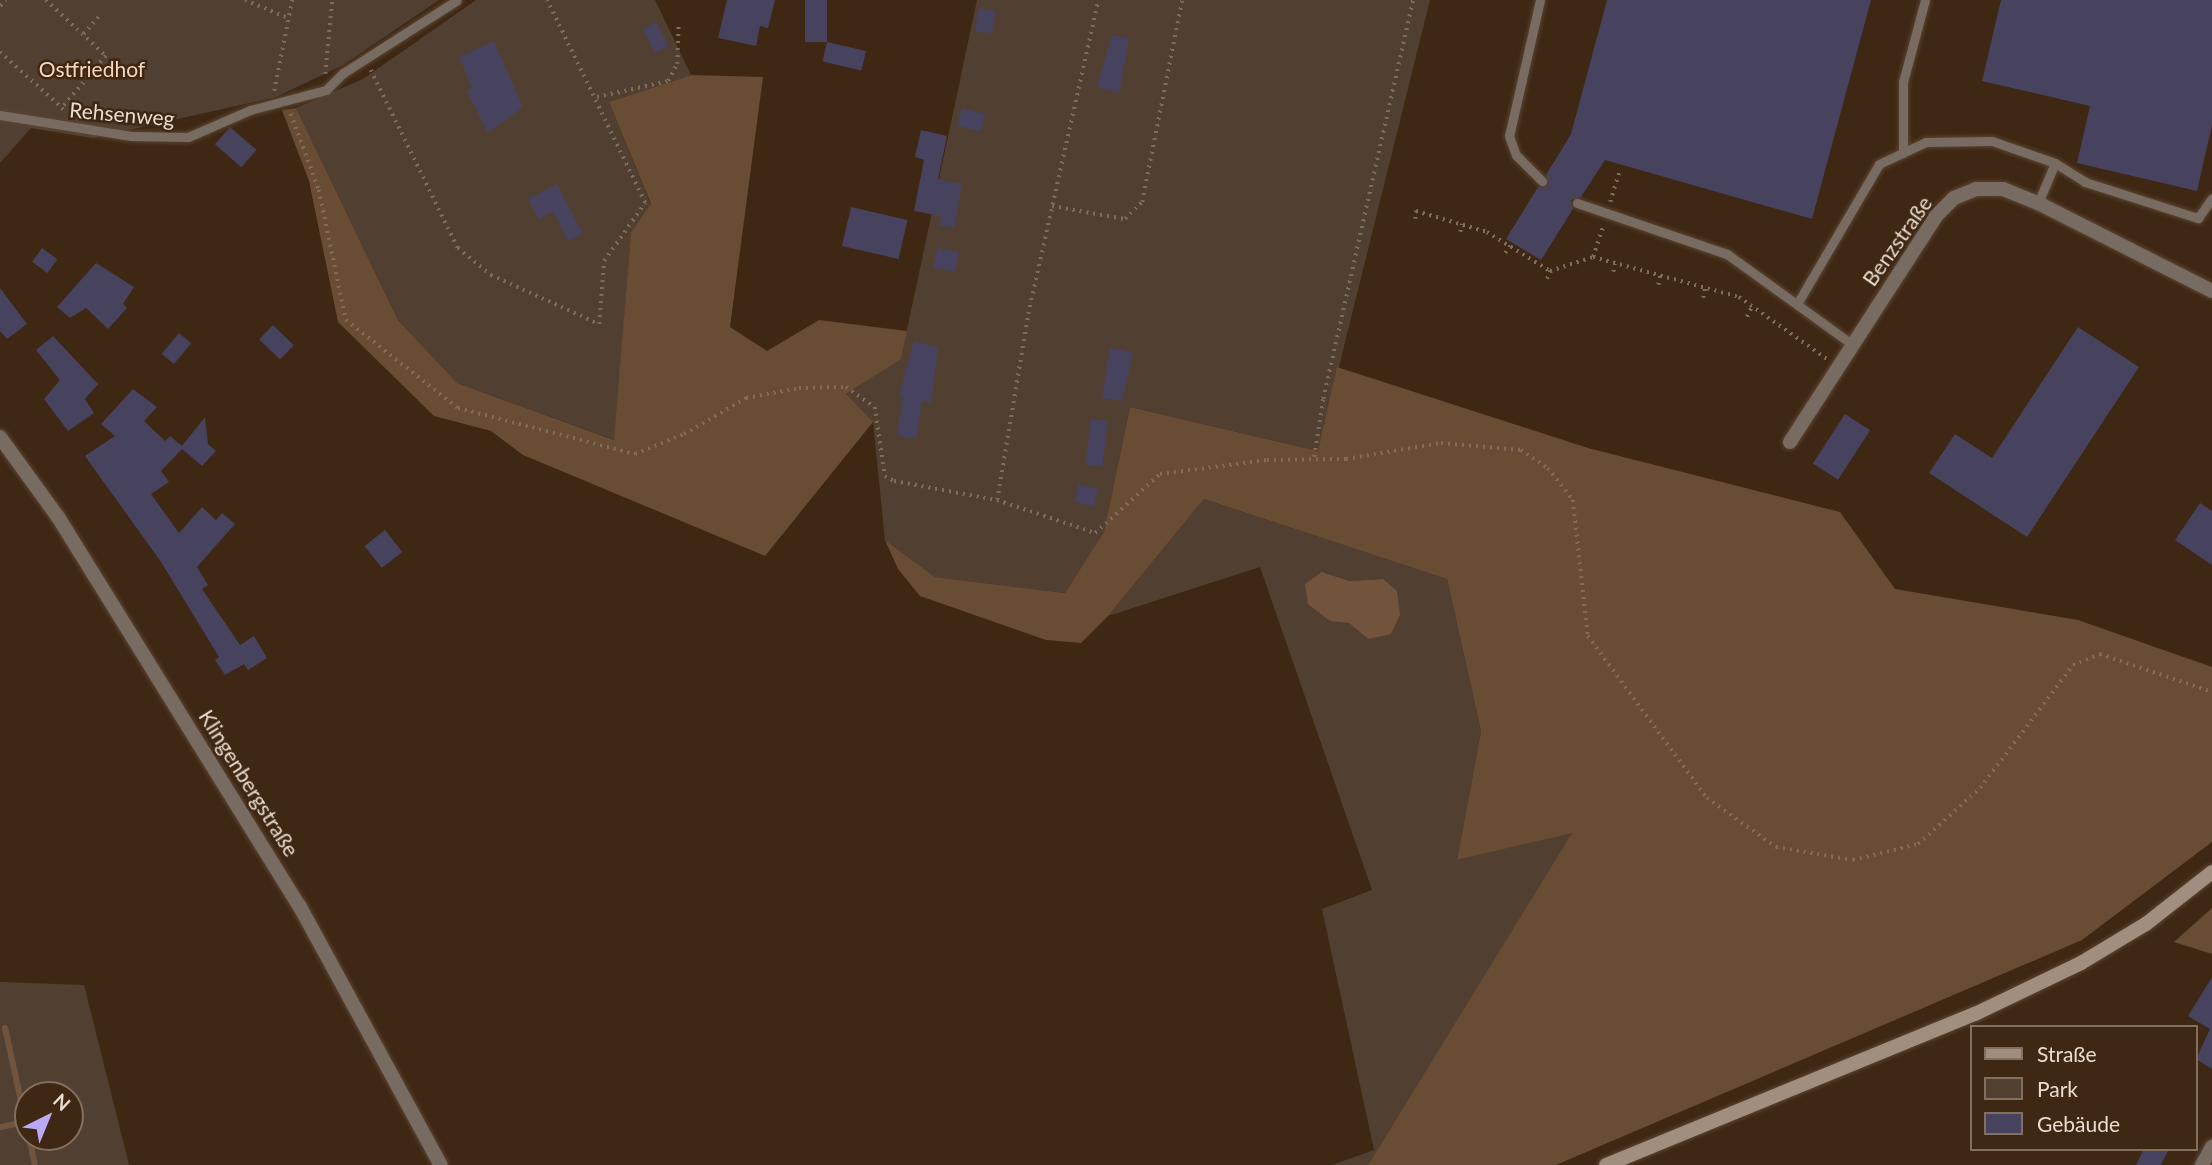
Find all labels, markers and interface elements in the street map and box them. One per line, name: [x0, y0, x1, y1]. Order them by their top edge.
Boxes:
park label: Ostfriedhof: [39, 56, 145, 82]
street label: Rehsenweg: [68, 97, 176, 131]
street label: Benzstraße: [1857, 191, 1937, 291]
street label: Klingenbergstraße: [194, 705, 304, 861]
legend: [1970, 1025, 2198, 1151]
text: Straße: [2037, 1041, 2097, 1066]
text: Park: [2037, 1076, 2078, 1101]
north arrow: [14, 1081, 84, 1151]
text: N: [49, 1088, 75, 1115]
text: Gebäude: [2037, 1111, 2120, 1136]

